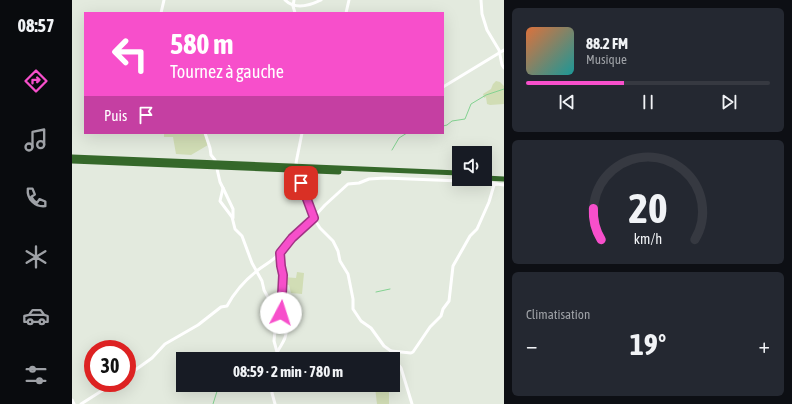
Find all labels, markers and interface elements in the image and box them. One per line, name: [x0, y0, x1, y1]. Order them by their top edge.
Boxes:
text: 08:57: [17, 15, 55, 36]
icon: left: [104, 28, 156, 80]
text: 580 m: [170, 28, 233, 60]
text: 88.2 FM: [586, 35, 628, 52]
text: Musique: [586, 52, 627, 67]
text: Tournez à gauche: [170, 61, 284, 82]
icon: directions: [22, 67, 50, 95]
icon: previous: [556, 91, 578, 113]
icon: pause: [637, 91, 659, 113]
icon: next: [718, 91, 740, 113]
icon: arrive: [135, 104, 157, 126]
text: Puis: [104, 107, 127, 124]
icon: music: [22, 126, 50, 154]
map controls: [452, 146, 492, 186]
button: sound: [452, 146, 492, 186]
pin: [284, 166, 318, 200]
icon: arrive: [290, 172, 312, 194]
icon: phone: [22, 184, 50, 212]
text: 20: [628, 184, 668, 232]
text: km/h: [634, 231, 662, 247]
icon: climate: [22, 243, 50, 271]
position arrow: [260, 292, 302, 334]
icon: car: [22, 302, 50, 330]
text: Climatisation: [526, 307, 590, 322]
text: 19°: [630, 327, 666, 361]
text: −: [526, 332, 537, 358]
text: +: [759, 332, 770, 358]
speed limit sign: 30: [84, 340, 136, 392]
icon: filters: [22, 361, 50, 389]
text: 08:59 · 2 min · 780 m: [233, 363, 343, 380]

